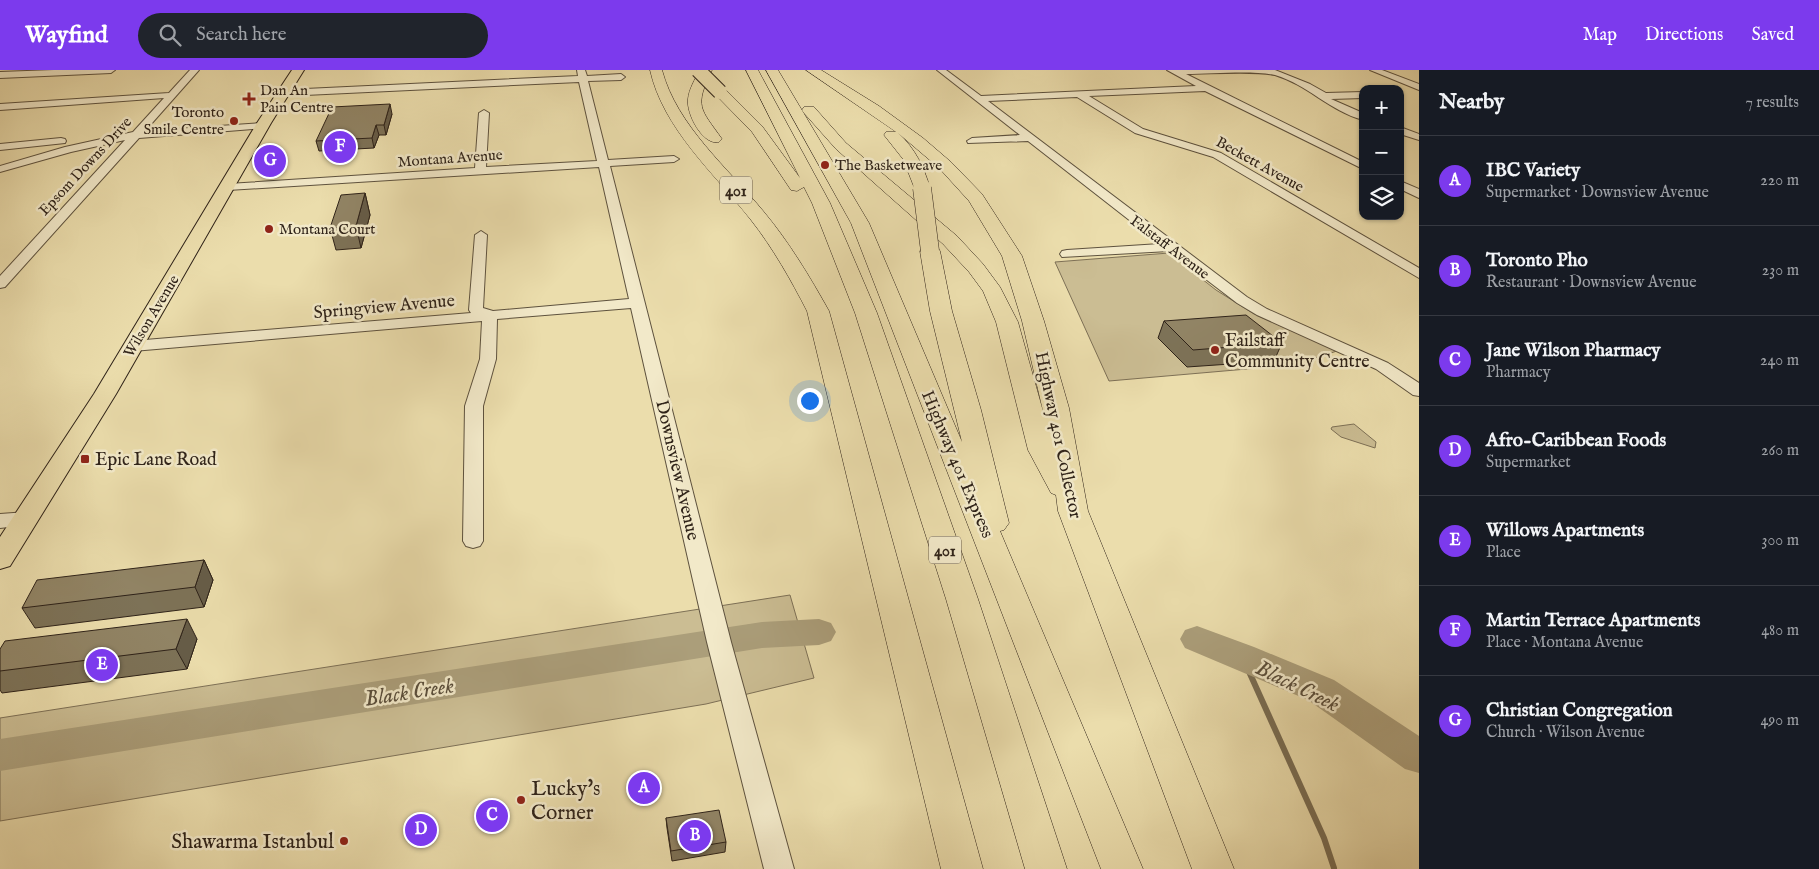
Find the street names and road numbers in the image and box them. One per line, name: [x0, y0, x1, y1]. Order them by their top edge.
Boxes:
street label: Epsom Downs Drive: [35, 113, 136, 220]
street label: Beckett Avenue: [1213, 133, 1307, 196]
street label: Montana Avenue: [397, 145, 503, 172]
road number: 401: [720, 176, 752, 204]
street label: Falstaff Avenue: [1126, 211, 1213, 284]
street label: Wilson Avenue: [119, 271, 184, 361]
street label: Springview Avenue: [313, 290, 456, 325]
street label: Highway 401 Collector: [1029, 350, 1087, 521]
street label: Highway 401 Express: [915, 387, 998, 542]
street label: Downsview Avenue: [649, 398, 704, 543]
road number: 401: [929, 536, 961, 564]

